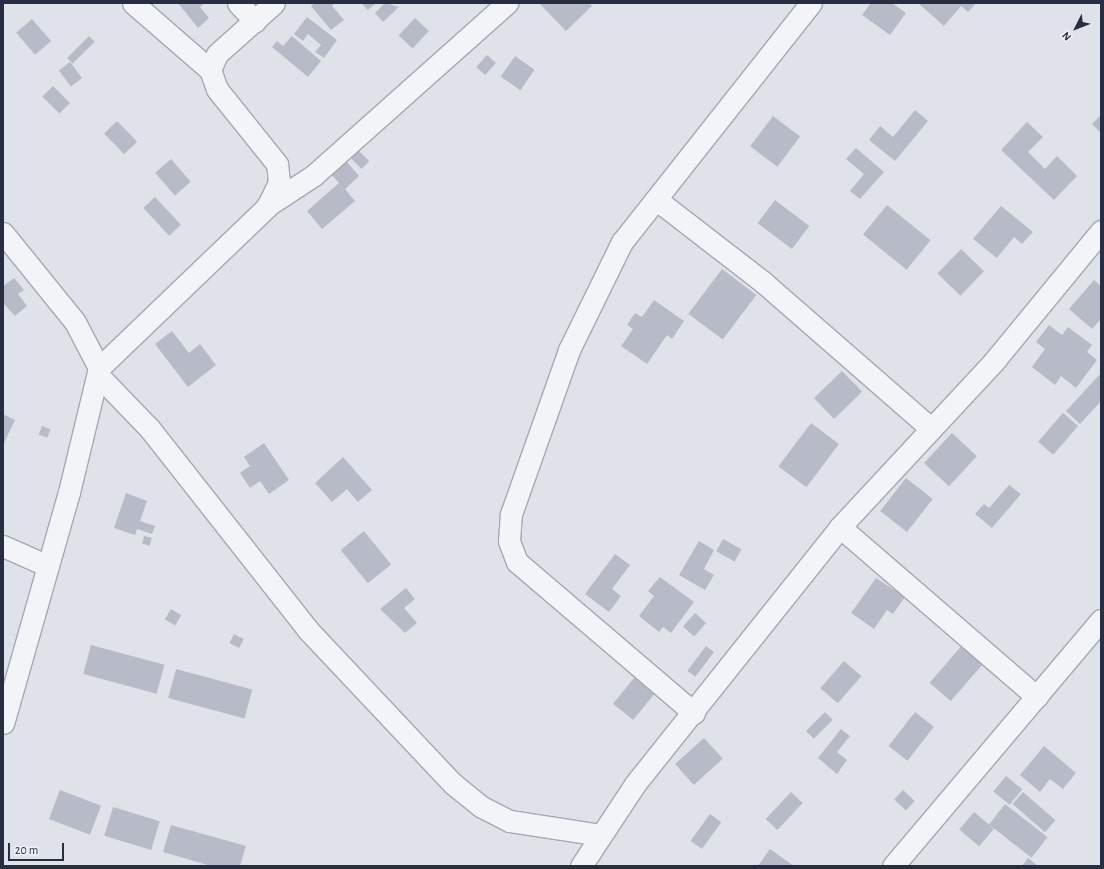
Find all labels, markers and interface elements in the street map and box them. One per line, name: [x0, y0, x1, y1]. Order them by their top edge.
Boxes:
north arrow: [1056, 8, 1096, 48]
text: N: [1060, 30, 1073, 43]
scale bar: [10, 835, 66, 861]
text: 20 m: [15, 844, 38, 856]

